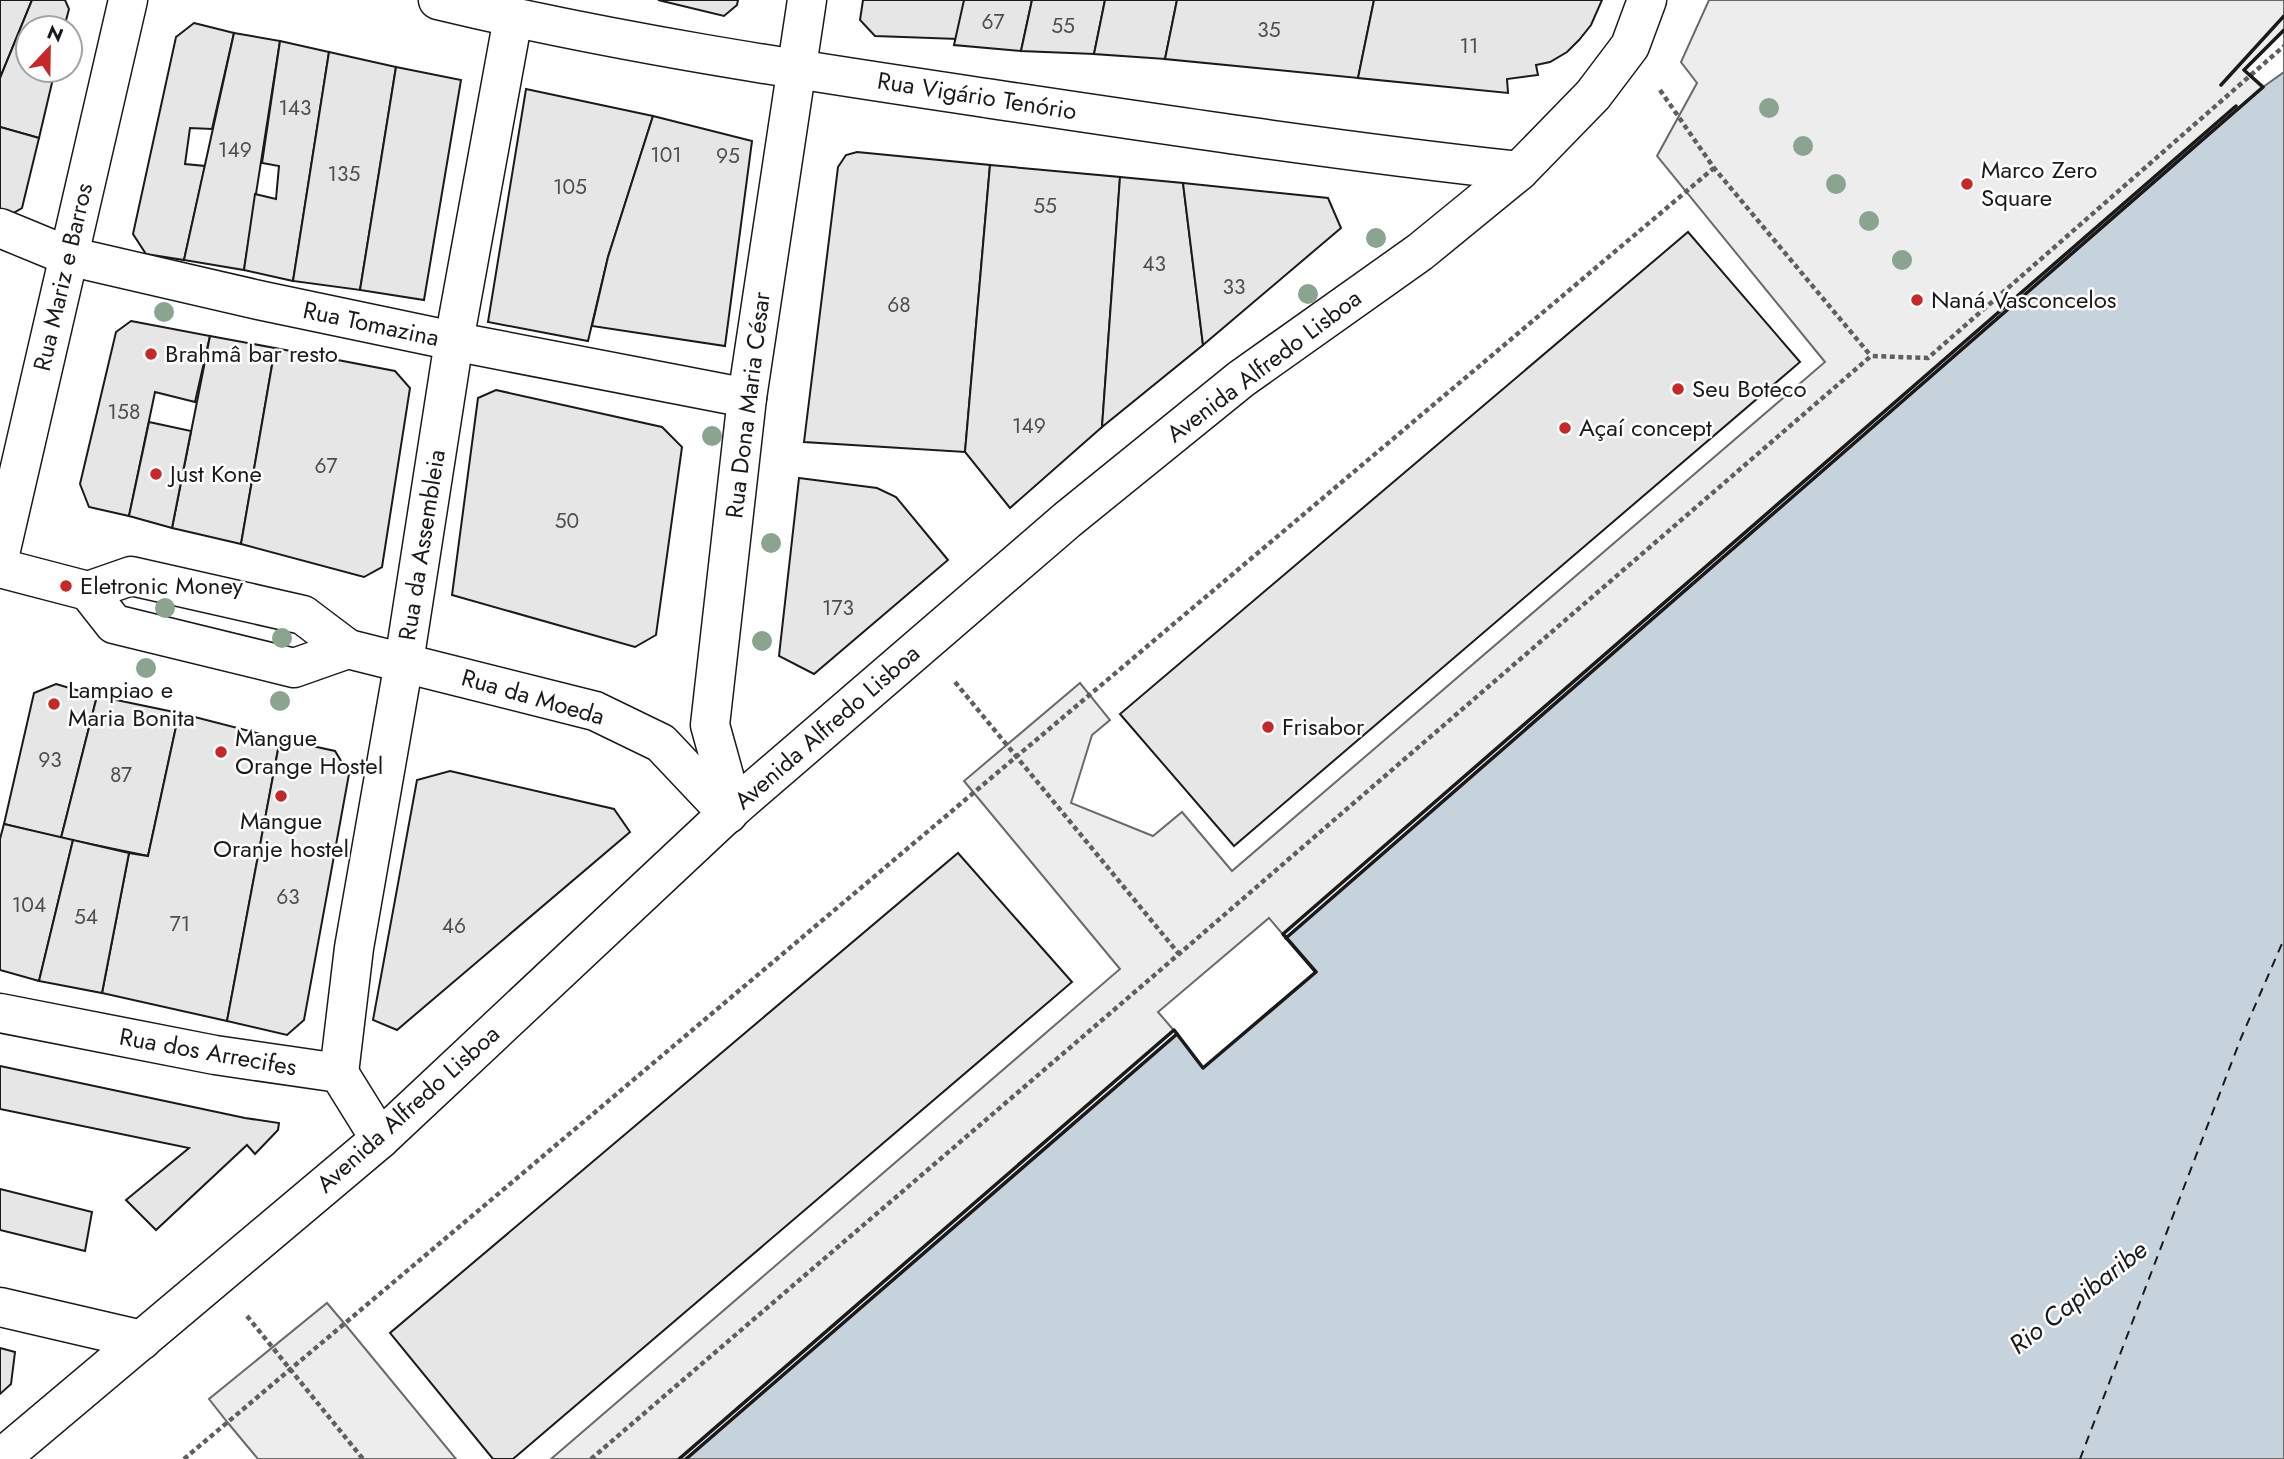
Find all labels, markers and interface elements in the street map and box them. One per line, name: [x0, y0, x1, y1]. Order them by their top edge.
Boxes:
house number: 67: [981, 7, 1005, 37]
house number: 55: [1051, 11, 1075, 41]
north arrow: [14, 14, 84, 84]
house number: 35: [1257, 15, 1281, 45]
text: N: [43, 18, 67, 49]
house number: 11: [1460, 31, 1478, 61]
street label: Rua Vigário Tenório: [875, 62, 1079, 129]
house number: 143: [278, 93, 312, 123]
house number: 149: [218, 135, 252, 165]
house number: 101: [650, 140, 682, 170]
house number: 95: [716, 141, 740, 171]
place label: Marco Zero Square: [1981, 152, 2097, 215]
house number: 135: [328, 159, 360, 189]
house number: 105: [553, 172, 587, 202]
marker: Marco Zero Square: [1959, 176, 1975, 192]
street label: Rua Mariz e Barros: [24, 179, 101, 374]
house number: 55: [1033, 191, 1057, 221]
house number: 43: [1142, 249, 1166, 279]
house number: 33: [1223, 272, 1245, 302]
street label: Avenida Alfredo Lisboa: [1159, 281, 1368, 451]
place label: Naná Vasconcelos: [1931, 282, 2117, 317]
street label: Rua Dona Maria César: [716, 289, 779, 520]
house number: 68: [887, 290, 911, 320]
street label: Rua Tomazina: [300, 292, 442, 355]
marker: Naná Vasconcelos: [1909, 292, 1925, 308]
place label: Brahmâ bar resto: [165, 336, 338, 371]
marker: Brahmâ bar resto: [143, 346, 159, 362]
place label: Seu Boteco: [1692, 371, 1807, 406]
marker: Seu Boteco: [1670, 381, 1686, 397]
house number: 158: [108, 397, 140, 427]
place label: Açaí concept: [1579, 410, 1712, 445]
house number: 149: [1012, 411, 1046, 441]
marker: Açaí concept: [1557, 420, 1573, 436]
street label: Rua da Assembleia: [389, 447, 454, 643]
house number: 67: [314, 451, 338, 481]
place label: Just Kone: [167, 456, 262, 491]
marker: Just Kone: [148, 466, 164, 482]
house number: 50: [555, 506, 579, 536]
place label: Eletronic Money: [80, 568, 243, 603]
marker: Eletronic Money: [58, 578, 74, 594]
house number: 173: [822, 593, 854, 623]
street label: Avenida Alfredo Lisboa: [726, 636, 927, 817]
street label: Rua da Moeda: [457, 659, 609, 734]
place label: Lampiao e Maria Bonita: [68, 672, 195, 735]
marker: Lampiao e Maria Bonita: [46, 696, 62, 712]
place label: Frisabor: [1282, 709, 1365, 744]
marker: Frisabor: [1260, 719, 1276, 735]
place label: Mangue Orange Hostel: [235, 720, 383, 783]
marker: Mangue Orange Hostel: [213, 744, 229, 760]
house number: 93: [38, 745, 62, 775]
house number: 87: [110, 760, 132, 790]
marker: Mangue Oranje hostel: [273, 788, 289, 804]
place label: Mangue Oranje hostel: [213, 803, 349, 866]
house number: 63: [276, 882, 300, 912]
house number: 104: [12, 890, 46, 920]
house number: 54: [74, 902, 98, 932]
house number: 71: [170, 909, 190, 939]
house number: 46: [442, 911, 466, 941]
street label: Avenida Alfredo Lisboa: [308, 1017, 507, 1201]
street label: Rua dos Arrecifes: [117, 1019, 299, 1084]
water label: Rio Capibaribe: [2001, 1231, 2155, 1363]

